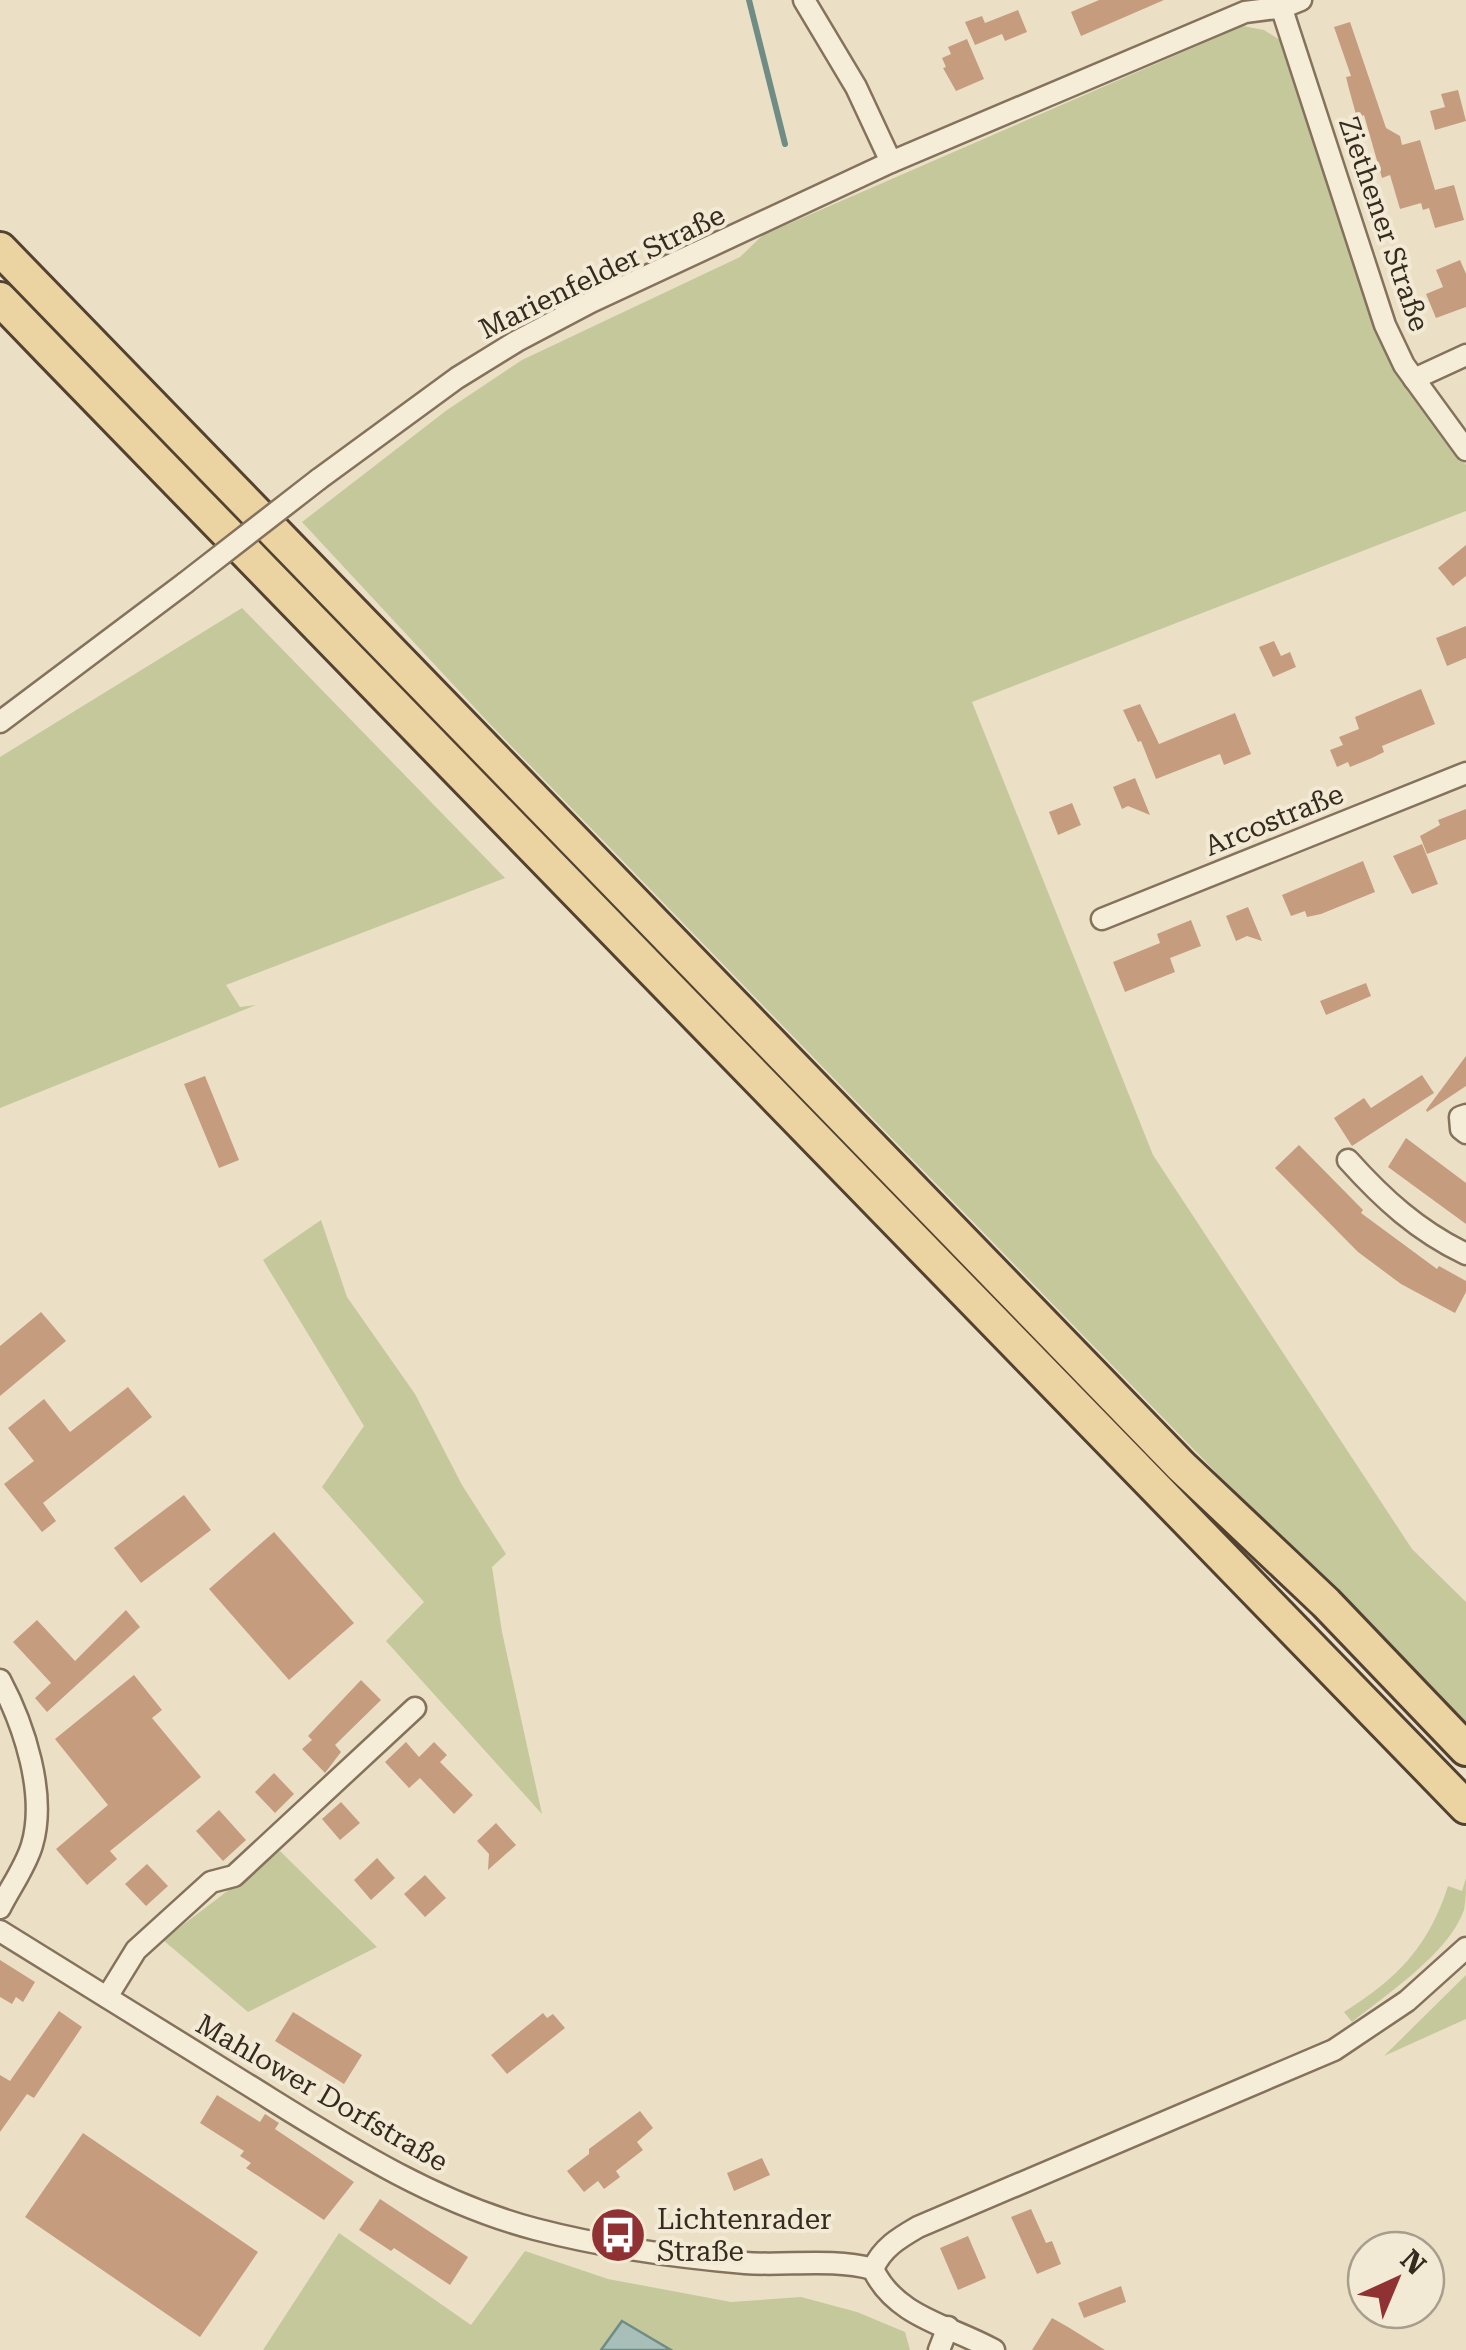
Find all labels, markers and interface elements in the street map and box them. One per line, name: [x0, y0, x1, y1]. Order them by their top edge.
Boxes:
street label: Ziethener Straße: [1332, 112, 1436, 336]
street label: Marienfelder Straße: [474, 198, 730, 346]
street label: Arcostraße: [1200, 777, 1348, 863]
street label: Mahlower Dorfstraße: [190, 2007, 454, 2179]
place label: Lichtenrader Straße: [657, 2203, 832, 2268]
bus stop icon: Lichtenrader Straße: [588, 2205, 648, 2265]
north arrow: [1346, 2230, 1446, 2330]
text: N: [1394, 2243, 1432, 2282]

